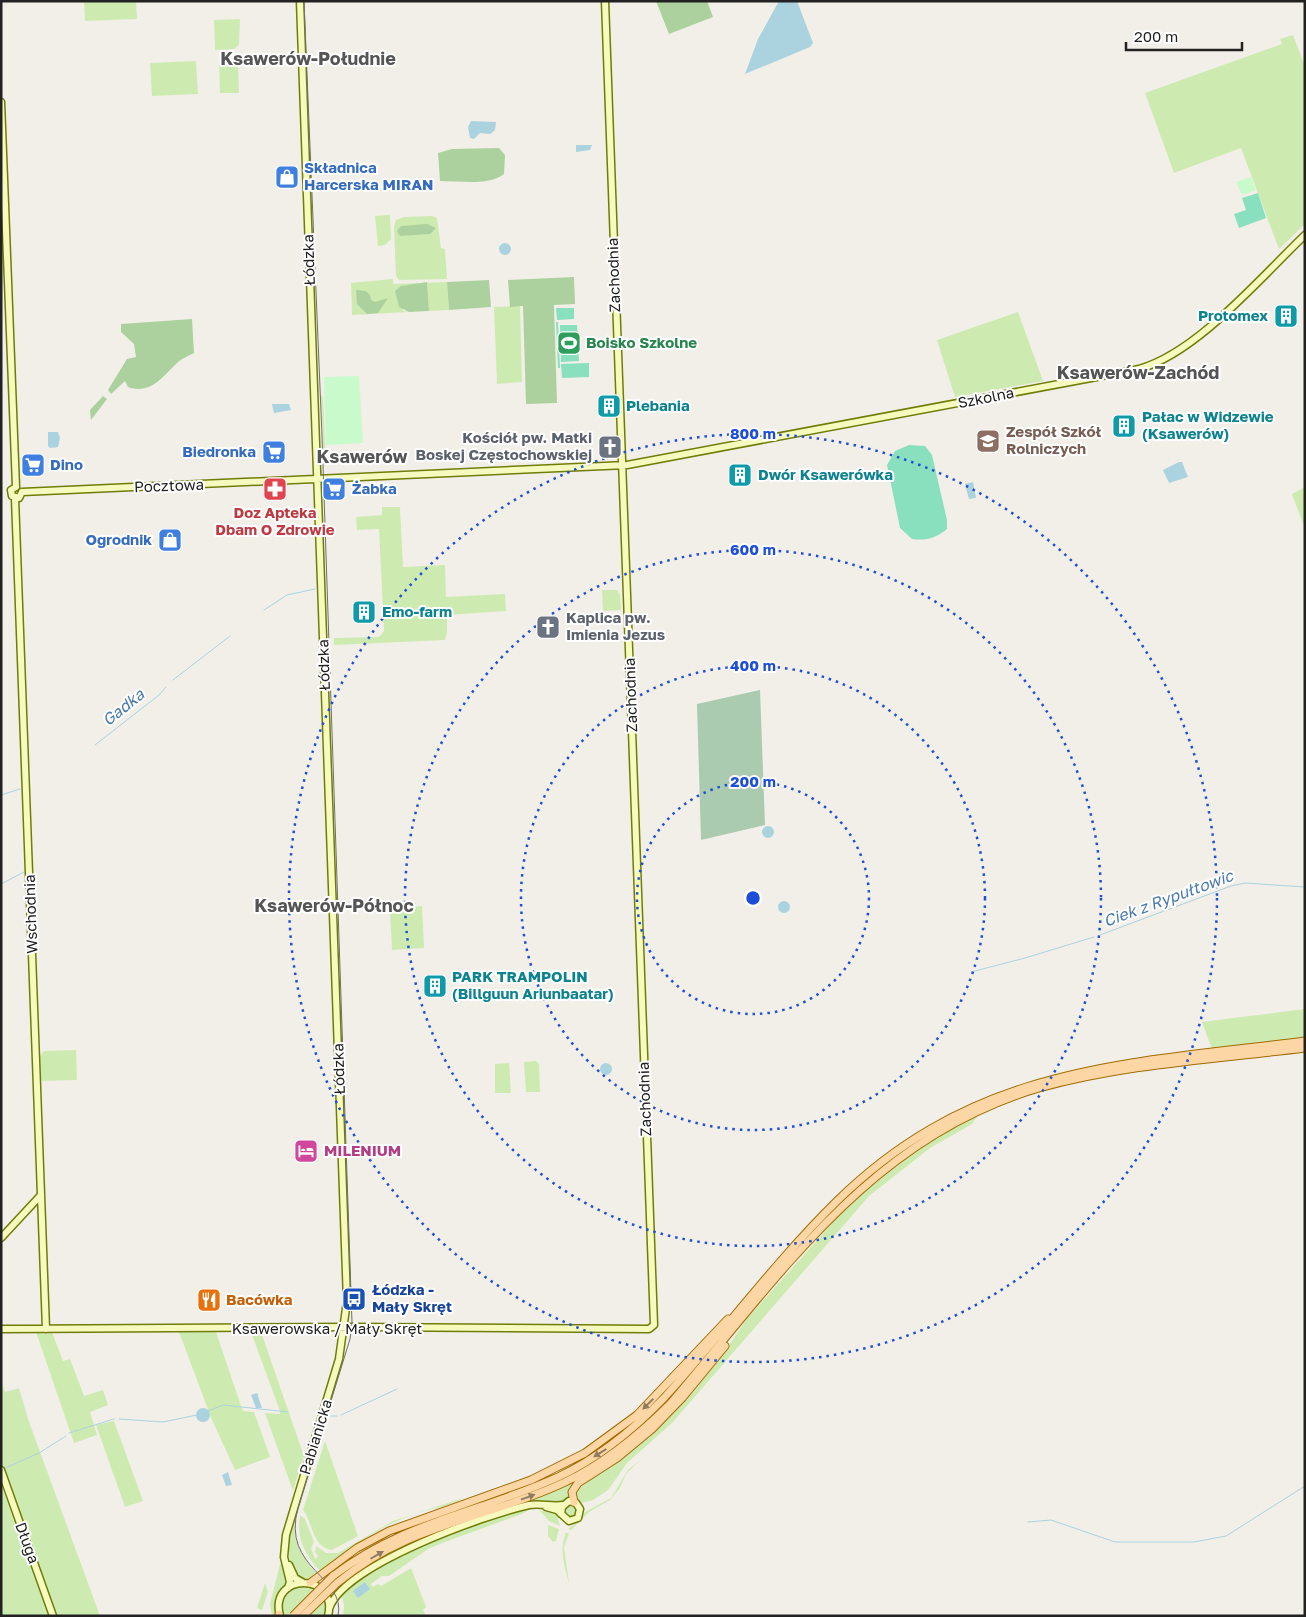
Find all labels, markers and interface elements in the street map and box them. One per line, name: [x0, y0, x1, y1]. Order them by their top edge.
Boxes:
scale bar: [1126, 20, 1242, 52]
text: 200 m: [1134, 27, 1178, 45]
district label: Ksawerów-Południe: [220, 47, 396, 69]
place label: Składnica Harcerska MIRAN: [304, 158, 433, 193]
shop icon: Składnica Harcerska MIRAN: [274, 164, 300, 190]
street label: Łódzka: [298, 234, 318, 286]
street label: Zachodnia: [603, 237, 623, 313]
building icon: Protomex: [1273, 303, 1299, 329]
place label: Protomex: [1198, 306, 1268, 324]
sports icon: Boisko Szkolne: [556, 330, 582, 356]
place label: Boisko Szkolne: [586, 333, 697, 351]
district label: Ksawerów-Zachód: [1057, 361, 1219, 383]
street label: Szkolna: [956, 383, 1015, 411]
building icon: Plebania: [596, 393, 622, 419]
place label: Plebania: [626, 396, 690, 414]
place label: Pałac w Widzewie (Ksawerów): [1142, 407, 1274, 442]
building icon: Pałac w Widzewie (Ksawerów): [1111, 413, 1137, 439]
place label: Zespół Szkół Rolniczych: [1006, 422, 1102, 457]
text: 800 m: [730, 424, 776, 442]
place label: Kościół pw. Matki Boskej Częstochowskiej: [415, 428, 592, 463]
school or university icon: Zespół Szkół Rolniczych: [975, 428, 1001, 454]
church icon: Kościół pw. Matki Boskej Częstochowskiej: [597, 434, 623, 460]
supermarket icon: Biedronka: [261, 439, 287, 465]
place label: Biedronka: [182, 442, 256, 460]
district label: Ksawerów: [316, 445, 408, 467]
supermarket icon: Dino: [20, 452, 46, 478]
place label: Dino: [50, 455, 83, 473]
building icon: Dwór Ksawerówka: [727, 462, 753, 488]
place label: Dwór Ksawerówka: [758, 465, 893, 483]
street label: Pocztowa: [134, 475, 204, 495]
pharmacy icon: Doz Apteka Dbam O Zdrowie: [262, 476, 288, 502]
supermarket icon: Żabka: [321, 476, 347, 502]
place label: Żabka: [352, 479, 397, 497]
place label: Doz Apteka Dbam O Zdrowie: [215, 503, 335, 538]
shop icon: Ogrodnik: [157, 527, 183, 553]
place label: Ogrodnik: [85, 530, 152, 548]
text: 600 m: [730, 540, 776, 558]
building icon: Emo-farm: [351, 599, 377, 625]
place label: Emo-farm: [382, 602, 452, 620]
place label: Kaplica pw. Imienia Jezus: [566, 608, 665, 643]
church icon: Kaplica pw. Imienia Jezus: [535, 614, 561, 640]
street label: Łódzka: [313, 639, 333, 691]
text: 400 m: [730, 656, 776, 674]
street label: Zachodnia: [620, 657, 640, 733]
water label: Gadka: [98, 683, 149, 730]
text: 200 m: [730, 772, 776, 790]
water label: Ciek z Rypułtowic: [1100, 865, 1237, 931]
street label: Wschodnia: [20, 874, 40, 954]
centre of rings: [744, 889, 762, 907]
district label: Ksawerów-Północ: [254, 894, 414, 916]
place label: PARK TRAMPOLIN (Billguun Ariunbaatar): [452, 967, 614, 1002]
building icon: PARK TRAMPOLIN (Billguun Ariunbaatar): [422, 973, 448, 999]
street label: Łódzka: [328, 1043, 348, 1095]
street label: Zachodnia: [634, 1061, 654, 1137]
hotel icon: MILENIUM: [293, 1138, 319, 1164]
place label: MILENIUM: [324, 1141, 401, 1159]
place label: Łódzka - Mały Skręt: [372, 1280, 452, 1315]
bus stop icon: Łódzka - Mały Skręt: [341, 1286, 367, 1312]
restaurant icon: Bacówka: [196, 1287, 222, 1313]
place label: Bacówka: [226, 1290, 293, 1308]
street label: Ksawerowska / Mały Skręt: [232, 1319, 422, 1337]
street label: Pabianicka: [295, 1397, 335, 1477]
one-way arrow: [642, 1398, 654, 1410]
one-way arrow: [593, 1448, 606, 1458]
one-way arrow: [521, 1493, 536, 1500]
street label: Długa: [12, 1520, 44, 1566]
one-way arrow: [370, 1551, 384, 1560]

